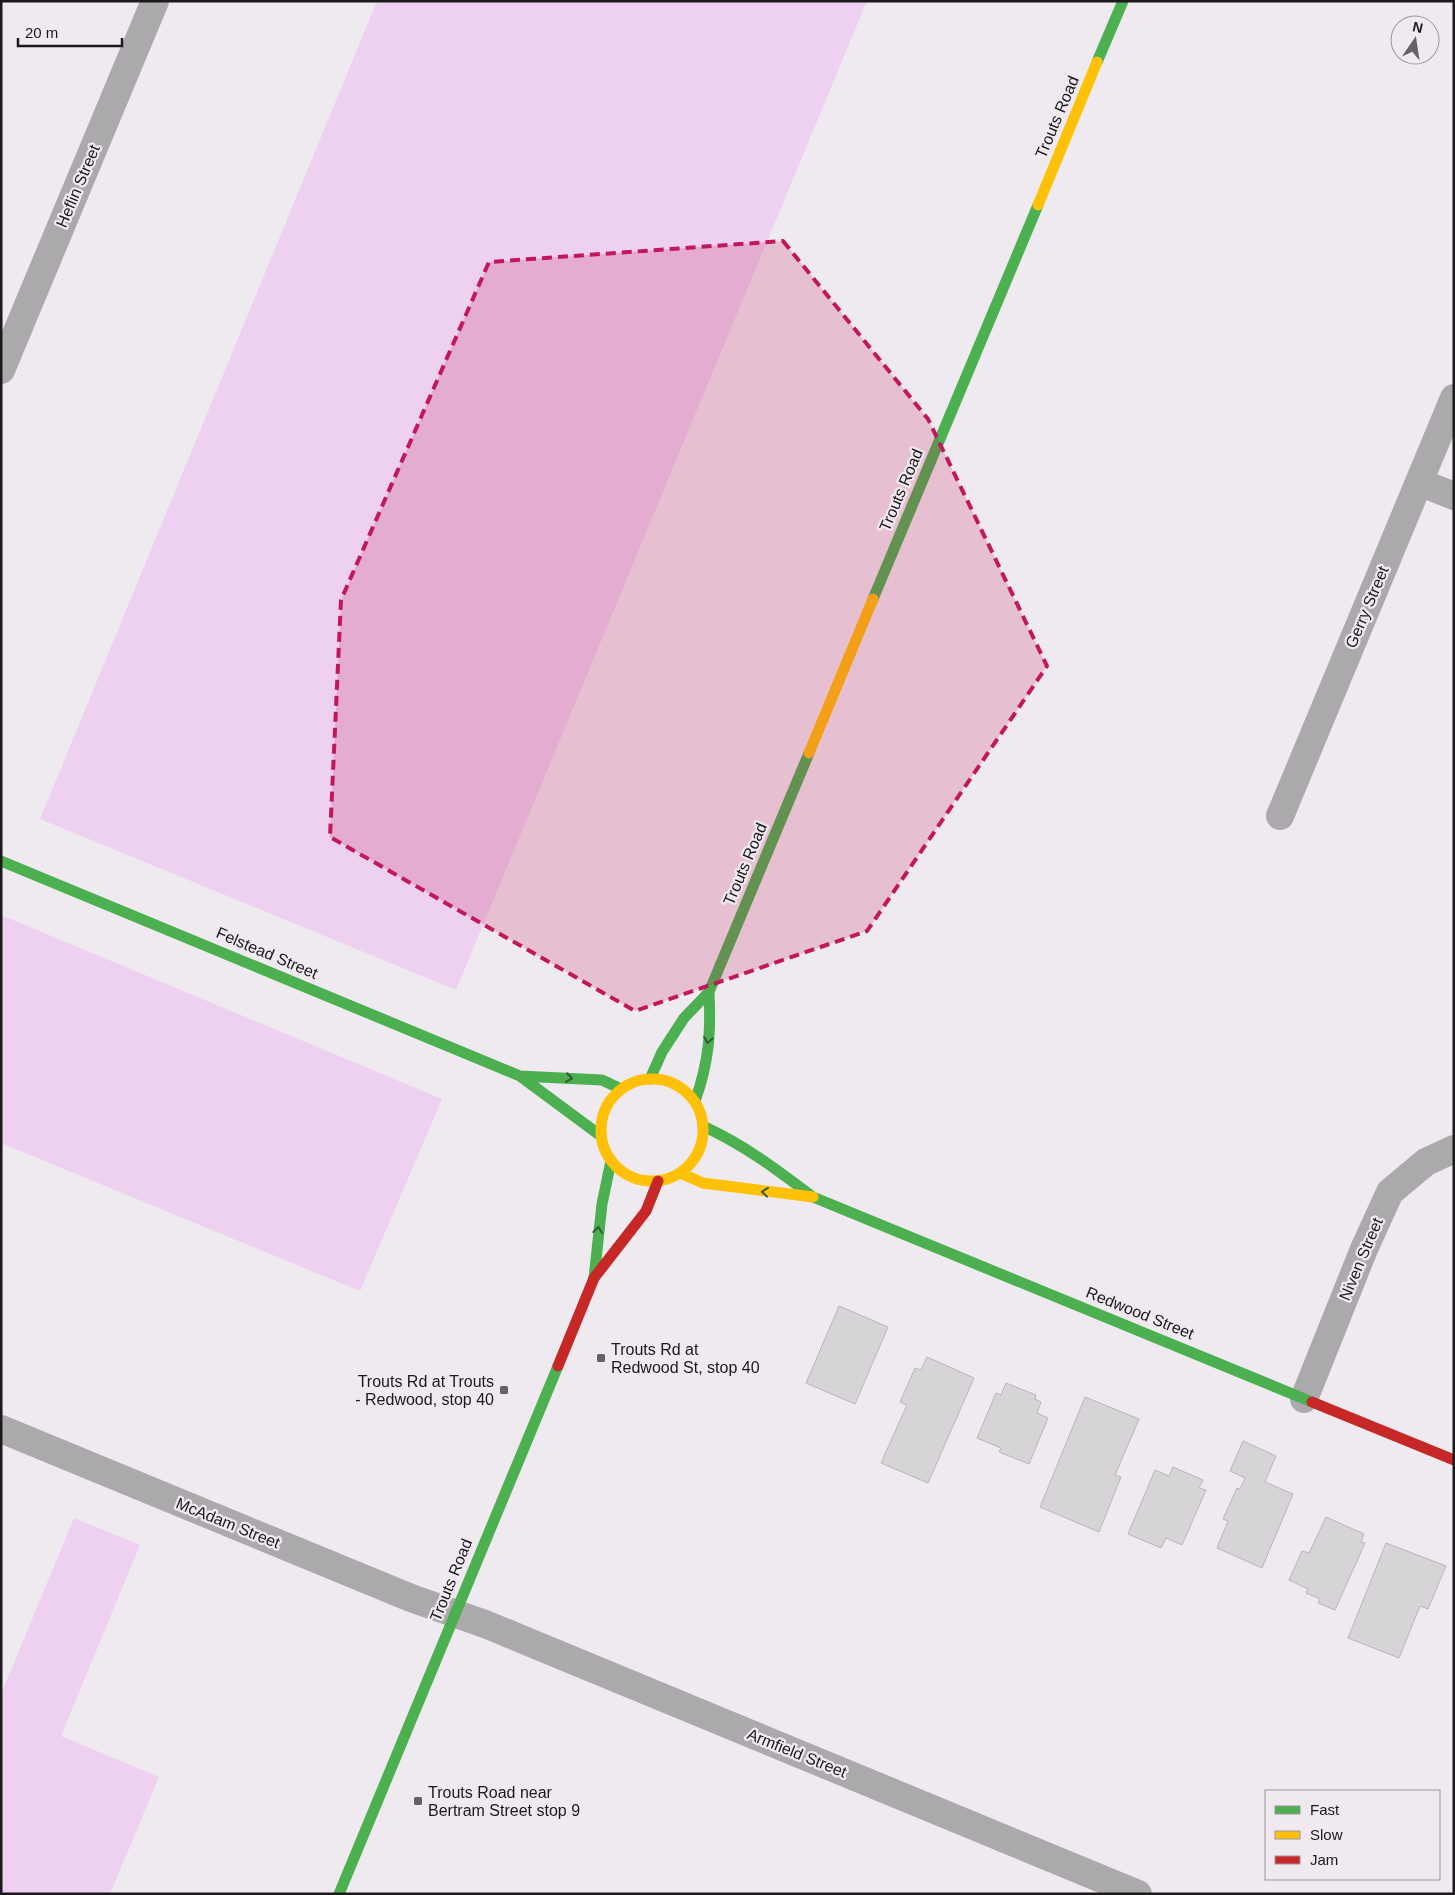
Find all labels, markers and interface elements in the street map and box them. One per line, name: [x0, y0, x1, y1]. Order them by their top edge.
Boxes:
scale bar: [18, 15, 121, 47]
north arrow: [1390, 15, 1440, 65]
text: N: [1411, 18, 1425, 36]
text: 20 m: [25, 24, 58, 41]
street label: Trouts Road: [1032, 73, 1082, 161]
street label: Heflin Street: [53, 142, 103, 230]
street label: Trouts Road: [876, 446, 926, 534]
street label: Gerry Street: [1342, 563, 1392, 650]
street label: Trouts Road: [720, 820, 770, 908]
street label: Felstead Street: [214, 924, 321, 982]
one-way arrow: [704, 1036, 714, 1045]
one-way arrow: [565, 1072, 573, 1083]
one-way arrow: [760, 1187, 768, 1198]
street label: Niven Street: [1336, 1215, 1386, 1303]
one-way arrow: [592, 1226, 603, 1234]
street label: Redwood Street: [1084, 1284, 1197, 1343]
place label: Trouts Rd at Redwood St, stop 40: [611, 1341, 760, 1376]
marker: Trouts Rd at Redwood St, stop 40: [595, 1352, 607, 1364]
place label: Trouts Rd at Trouts - Redwood, stop 40: [355, 1373, 494, 1408]
marker: Trouts Rd at Trouts - Redwood, stop 40: [498, 1384, 510, 1396]
street label: McAdam Street: [174, 1494, 283, 1552]
street label: Trouts Road: [427, 1536, 475, 1624]
street label: Armfield Street: [745, 1725, 850, 1781]
place label: Trouts Road near Bertram Street stop 9: [428, 1784, 580, 1819]
legend: [1265, 1790, 1440, 1880]
marker: Trouts Road near Bertram Street stop 9: [412, 1795, 424, 1807]
text: Fast: [1310, 1801, 1340, 1818]
text: Slow: [1310, 1826, 1343, 1843]
text: Jam: [1310, 1851, 1338, 1868]

